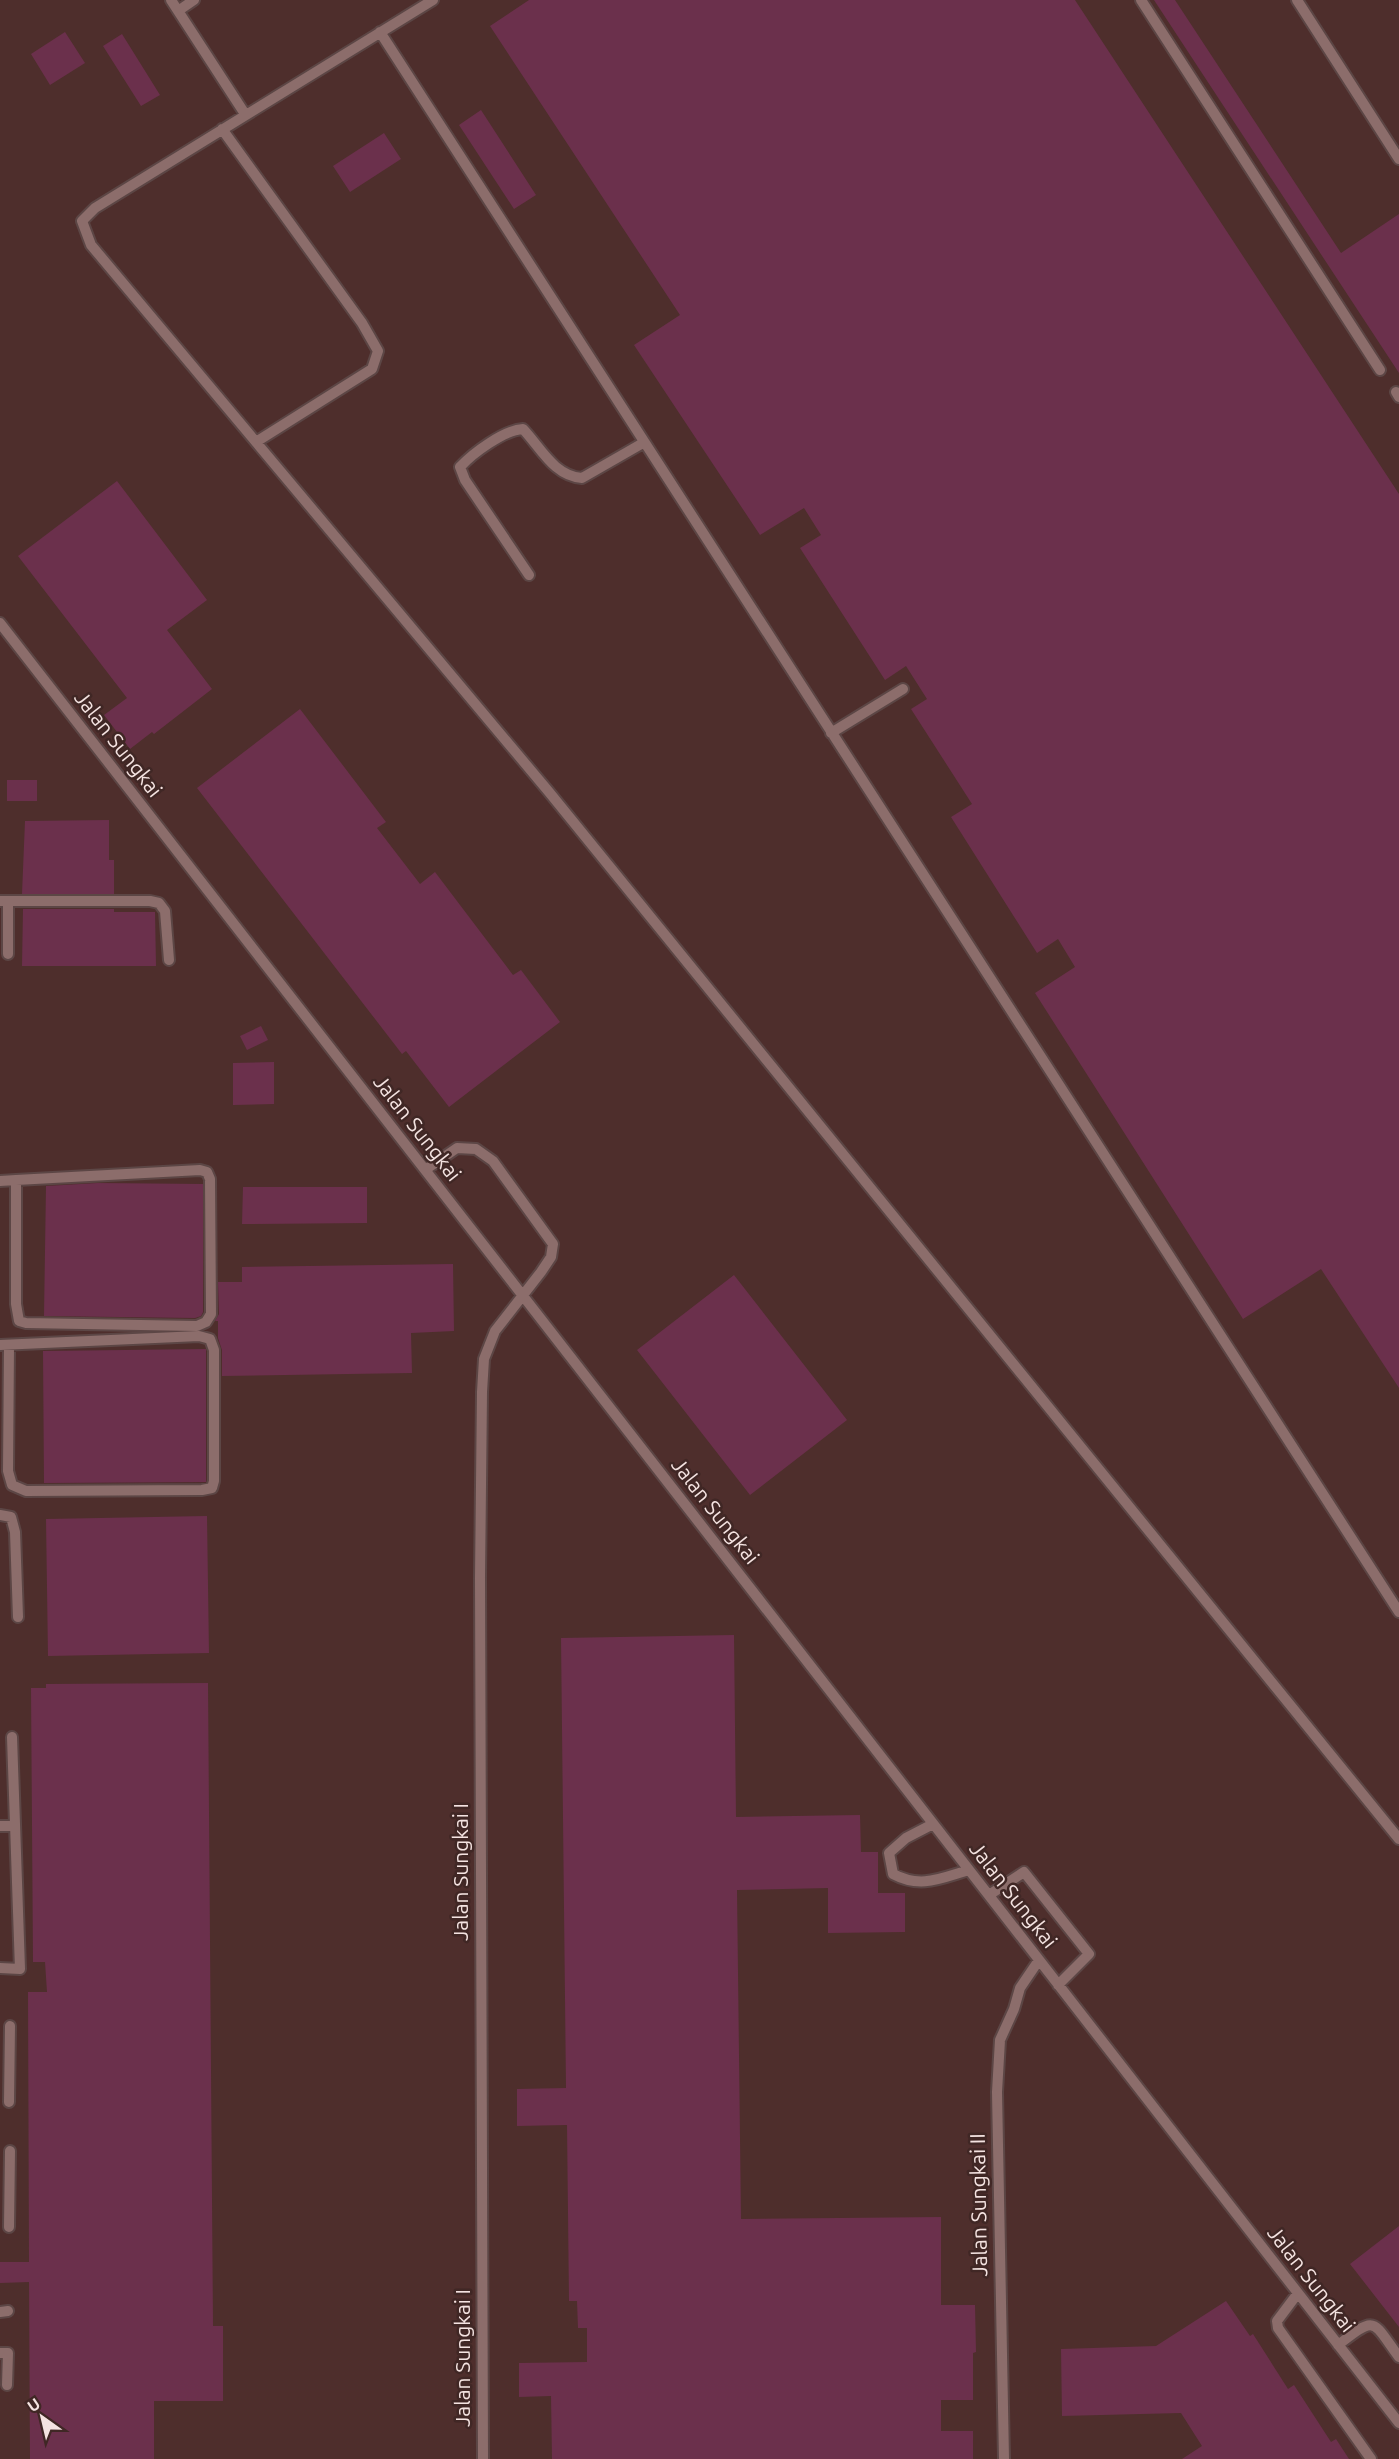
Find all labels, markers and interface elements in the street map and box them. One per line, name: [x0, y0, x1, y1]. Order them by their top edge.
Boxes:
street label: Jalan Sungkai: [70, 686, 168, 801]
street label: Jalan Sungkai: [369, 1070, 467, 1185]
street label: Jalan Sungkai: [667, 1453, 765, 1568]
street label: Jalan Sungkai I: [448, 1803, 472, 1941]
street label: Jalan Sungkai: [965, 1837, 1063, 1952]
street label: Jalan Sungkai II: [965, 2133, 991, 2277]
street label: Jalan Sungkai: [1263, 2221, 1361, 2336]
street label: Jalan Sungkai I: [450, 2289, 474, 2427]
north arrow: [12, 2387, 72, 2447]
text: U: [24, 2394, 43, 2415]

